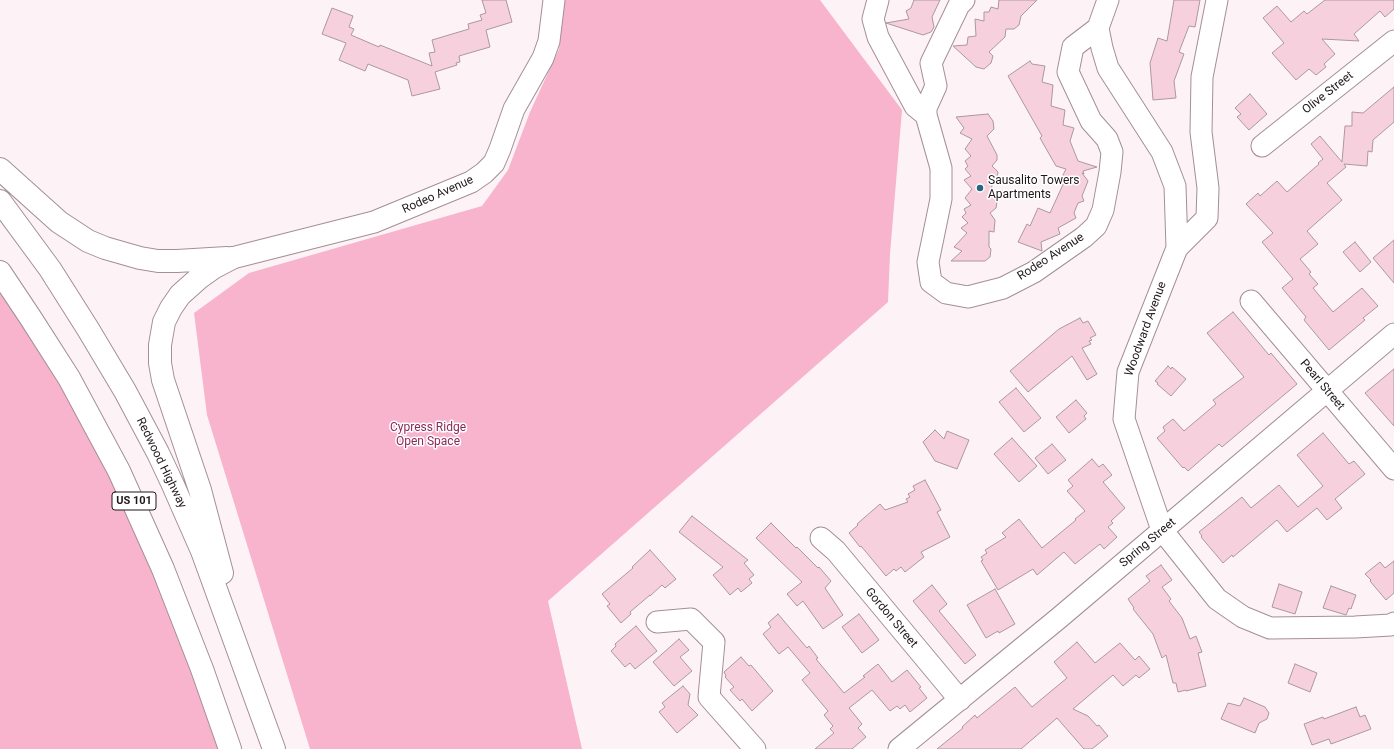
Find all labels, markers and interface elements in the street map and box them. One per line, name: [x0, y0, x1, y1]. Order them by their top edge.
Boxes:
street label: Olive Street: [1300, 69, 1356, 117]
street label: Rodeo Avenue: [400, 173, 476, 217]
place label: Sausalito Towers Apartments: [988, 174, 1080, 202]
marker: Sausalito Towers Apartments: [975, 183, 985, 193]
street label: Rodeo Avenue: [1015, 230, 1087, 284]
street label: Woodward Avenue: [1122, 280, 1170, 378]
street label: Pearl Street: [1297, 357, 1347, 413]
street label: Redwood Highway: [133, 415, 189, 511]
park label: Cypress Ridge Open Space: [390, 421, 466, 449]
road number: US 101: [112, 492, 156, 510]
street label: Spring Street: [1117, 515, 1179, 571]
street label: Gordon Street: [862, 585, 920, 651]

